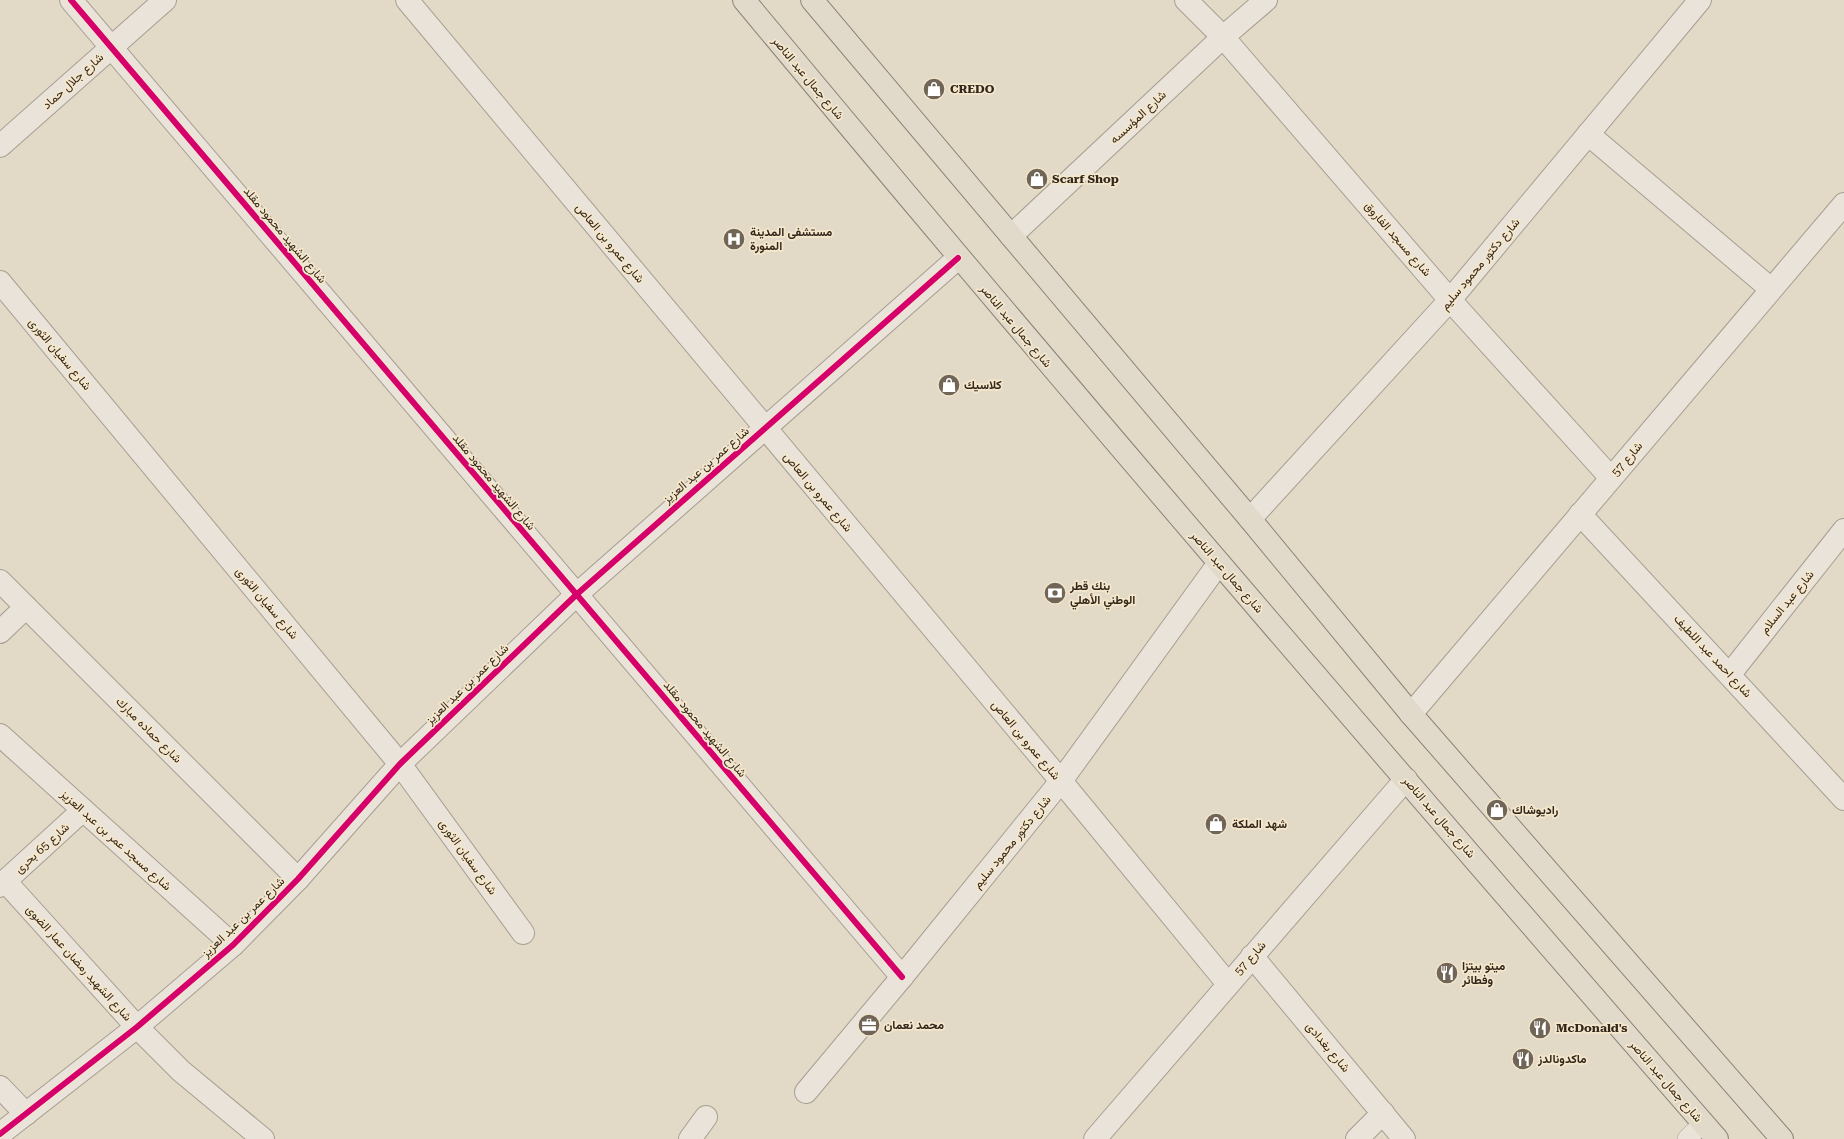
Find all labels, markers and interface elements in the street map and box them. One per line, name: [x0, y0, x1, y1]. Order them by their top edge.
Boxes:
street label: شارع جمال عبد الناصر: [767, 33, 847, 124]
street label: شارع جلال حماد: [40, 50, 108, 113]
shop icon: CREDO: [921, 76, 947, 102]
place label: CREDO: [950, 82, 995, 96]
street label: شارع المؤسسه: [1107, 88, 1170, 148]
shop icon: Scarf Shop: [1024, 166, 1050, 192]
place label: Scarf Shop: [1052, 172, 1119, 186]
street label: شارع الشهيد محمود مقلد: [239, 184, 329, 287]
street label: شارع مسجد الفاروق: [1360, 199, 1434, 280]
street label: شارع عمرو بن العاص: [571, 200, 647, 287]
street label: شارع دكتور محمود سليم: [1437, 215, 1524, 314]
place label: مستشفى المدينة المنورة: [750, 225, 833, 254]
hospital icon: مستشفى المدينة المنورة: [721, 226, 747, 252]
street label: شارع جمال عبد الناصر: [975, 281, 1055, 372]
street label: شارع سفيان الثورى: [24, 315, 94, 394]
shop icon: كلاسيك: [936, 372, 962, 398]
place label: كلاسيك: [964, 378, 1002, 392]
street label: شارع عمر بن عبد العزيز: [659, 424, 753, 508]
street label: شارع الشهيد محمود مقلد: [448, 431, 538, 534]
street label: شارع 57: [1609, 439, 1647, 480]
street label: شارع عمرو بن العاص: [779, 449, 855, 536]
street label: شارع جمال عبد الناصر: [1185, 527, 1266, 617]
street label: شارع سفيان الثورى: [231, 564, 301, 643]
street label: شارع عبد السلام: [1757, 567, 1818, 638]
place label: بنك قطر الوطني الأهلي: [1069, 579, 1135, 610]
bank icon: بنك قطر الوطني الأهلي: [1042, 580, 1068, 606]
street label: شارع احمد عبد اللطيف: [1670, 612, 1755, 702]
street label: شارع عمر بن عبد العزيز: [422, 641, 513, 729]
street label: شارع الشهيد محمود مقلد: [659, 678, 749, 781]
street label: شارع حماده مبارك: [112, 694, 185, 767]
street label: شارع عمرو بن العاص: [987, 697, 1063, 784]
street label: شارع جمال عبد الناصر: [1397, 772, 1478, 862]
street label: شارع مسجد عمر بن عبد العزيز: [56, 786, 174, 895]
street label: شارع دكتور محمود سليم: [970, 793, 1055, 893]
shop icon: راديوشاك: [1484, 797, 1510, 823]
place label: راديوشاك: [1512, 803, 1558, 818]
shop icon: شهد الملكة: [1203, 811, 1229, 837]
street label: شارع سفيان الثورى: [434, 817, 500, 899]
place label: شهد الملكة: [1232, 817, 1287, 832]
street label: شارع 65 بحرى: [12, 820, 73, 878]
street label: شارع عمر بن عبد العزيز: [198, 874, 289, 962]
street label: شارع الشهيد رمضان عمار الضوى: [22, 902, 135, 1025]
street label: شارع 57: [1231, 938, 1270, 979]
place label: ميتو بيتزا وفطائر: [1461, 959, 1506, 988]
restaurant icon: ميتو بيتزا وفطائر: [1434, 960, 1460, 986]
office icon: محمد نعمان: [856, 1012, 882, 1038]
restaurant icon: McDonald's: [1527, 1015, 1553, 1041]
place label: محمد نعمان: [884, 1018, 945, 1032]
street label: شارع بغدادى: [1302, 1019, 1353, 1076]
place label: McDonald's: [1556, 1021, 1628, 1035]
street label: شارع جمال عبد الناصر: [1624, 1036, 1705, 1126]
restaurant icon: ماكدونالدز: [1510, 1046, 1536, 1072]
place label: ماكدونالدز: [1537, 1052, 1587, 1067]

